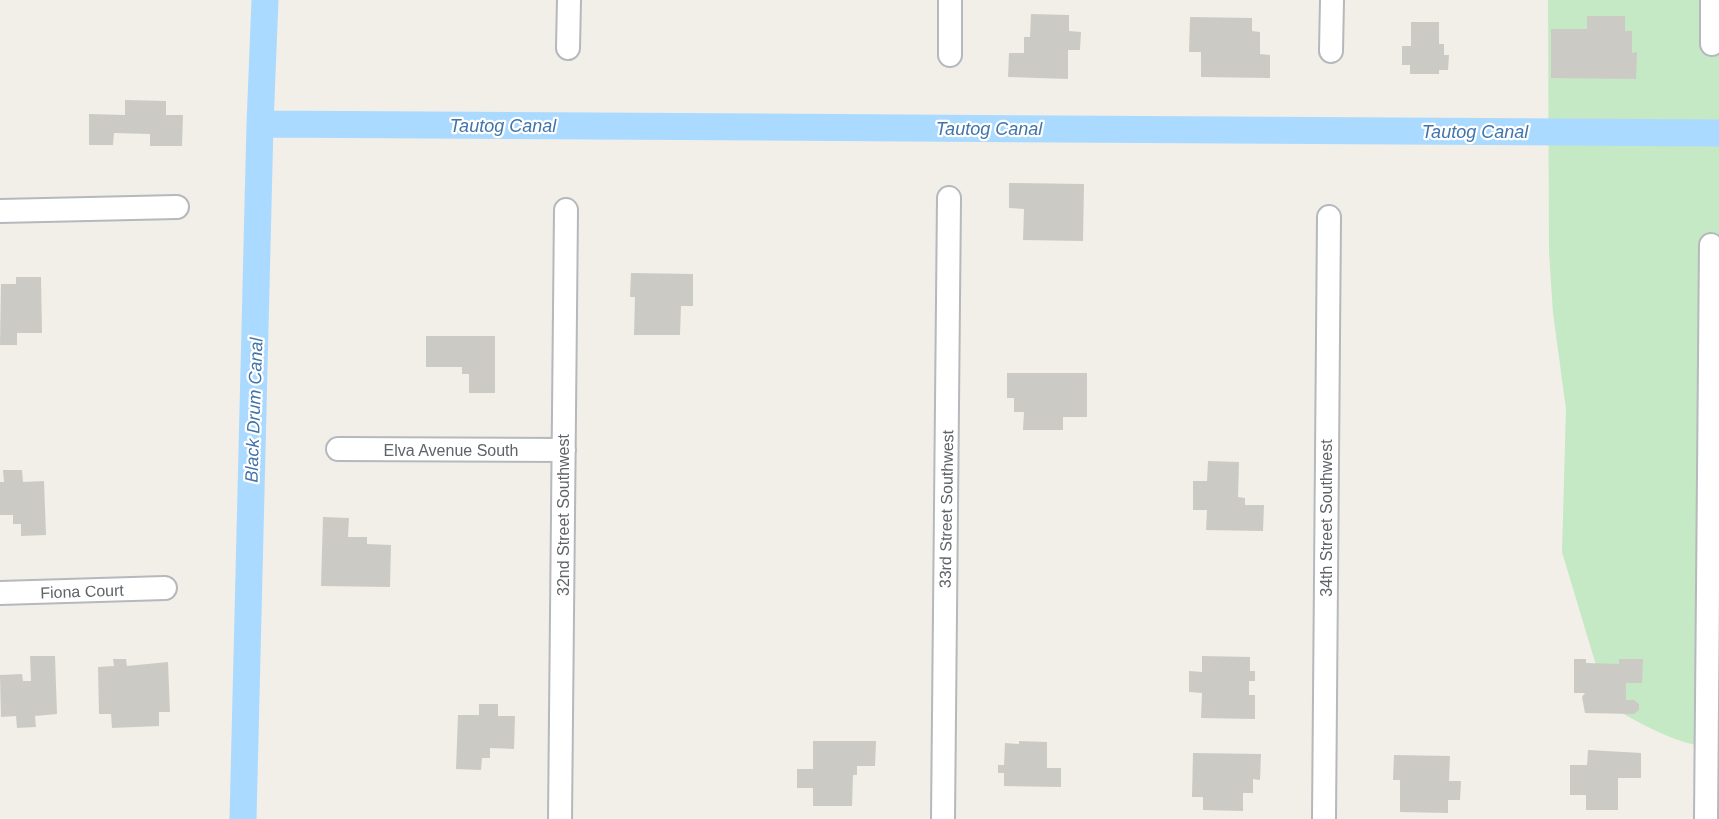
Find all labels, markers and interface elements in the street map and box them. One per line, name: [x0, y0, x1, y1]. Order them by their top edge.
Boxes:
water label: Tautog Canal: [450, 116, 557, 136]
water label: Tautog Canal: [936, 119, 1043, 139]
water label: Tautog Canal: [1422, 122, 1529, 142]
water label: Black Drum Canal: [241, 336, 267, 483]
street label: 33rd Street Southwest: [937, 429, 956, 588]
street label: 32nd Street Southwest: [555, 434, 572, 596]
street label: 34th Street Southwest: [1318, 439, 1335, 597]
street label: Elva Avenue South: [384, 442, 518, 459]
street label: Fiona Court: [40, 582, 125, 601]

